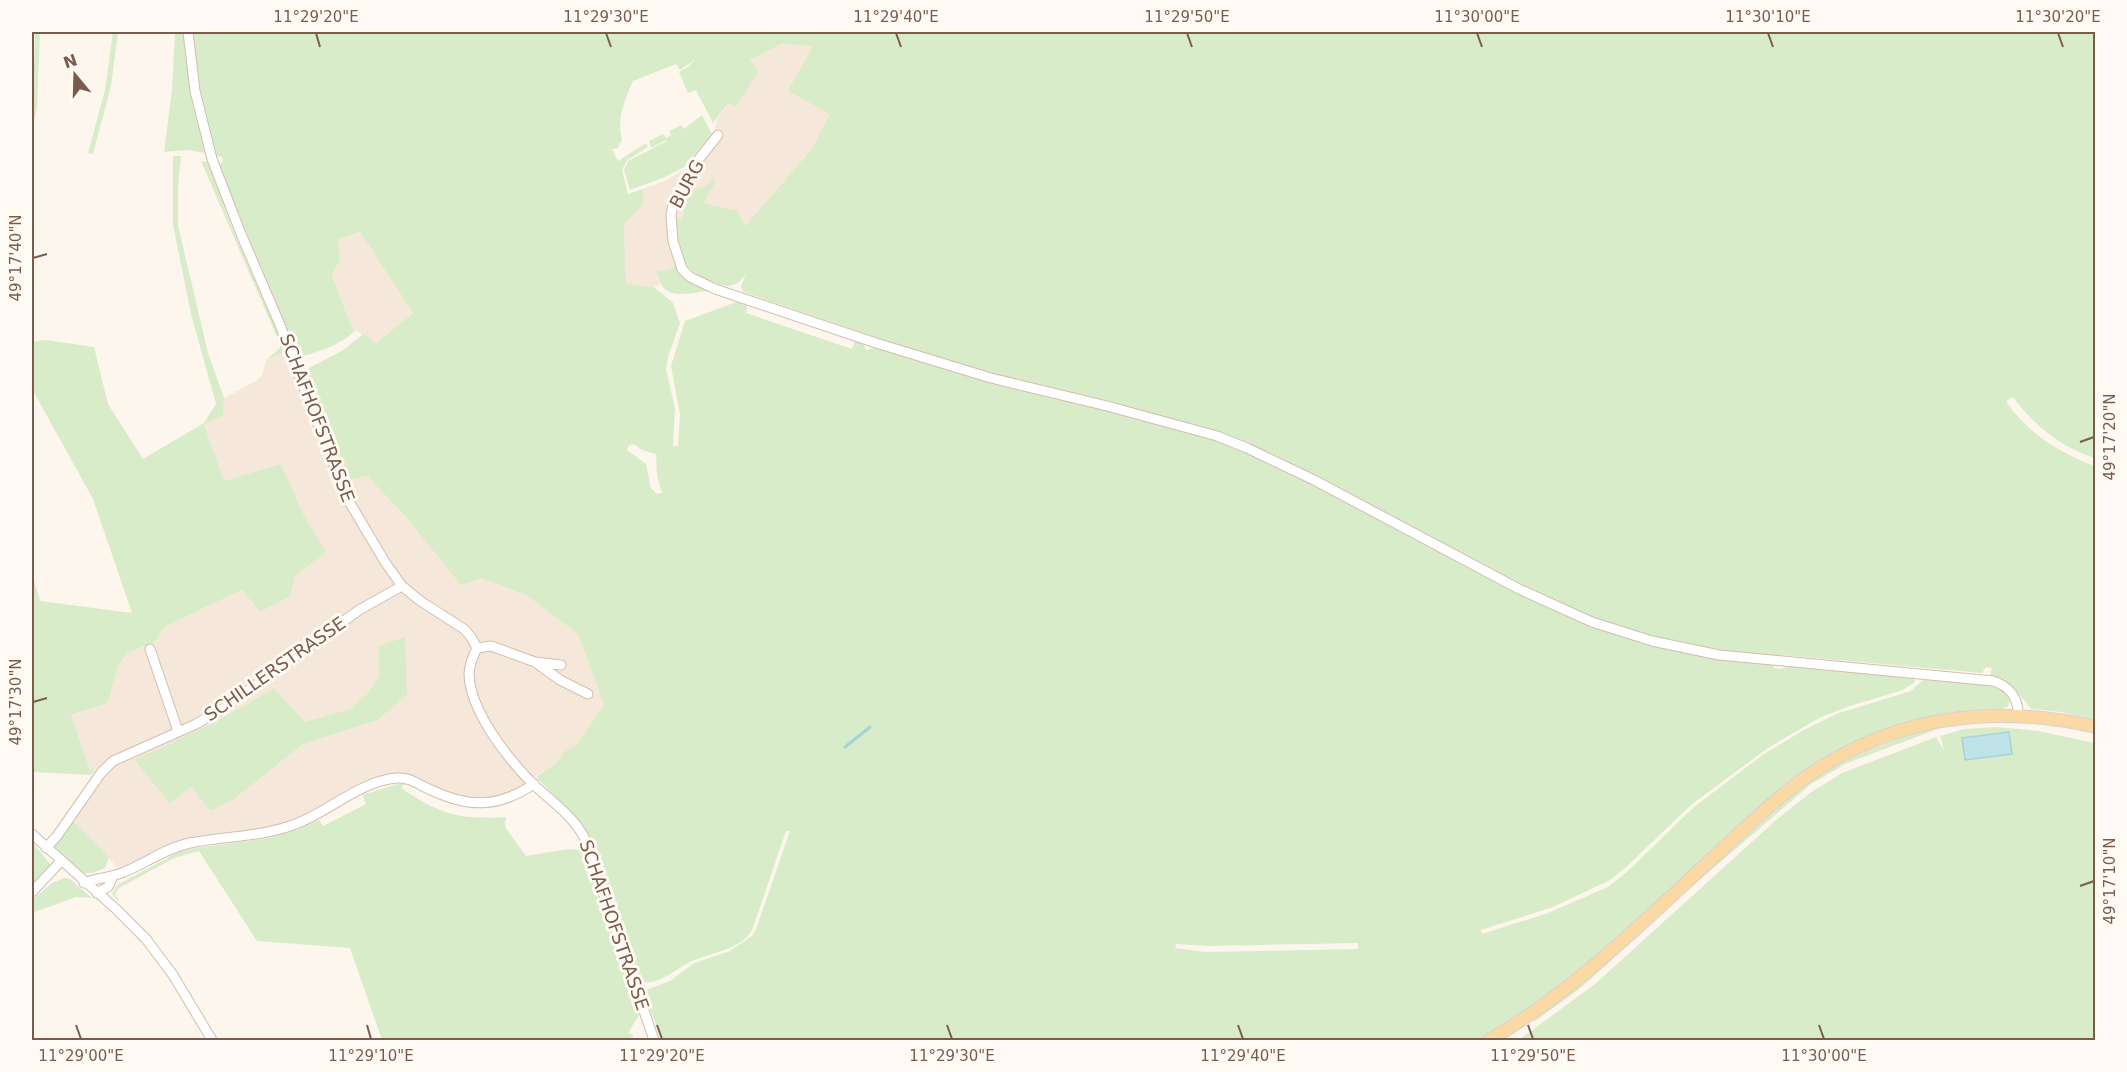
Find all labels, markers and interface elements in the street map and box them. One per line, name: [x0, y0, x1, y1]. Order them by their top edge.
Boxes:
text: 11°29'20"E: [273, 8, 359, 26]
text: 11°29'30"E: [563, 8, 649, 26]
text: 11°29'40"E: [853, 8, 939, 26]
text: 11°29'50"E: [1144, 8, 1230, 26]
text: 11°30'00"E: [1434, 8, 1520, 26]
text: 11°30'10"E: [1725, 8, 1811, 26]
text: 11°30'20"E: [2015, 8, 2101, 26]
north arrow: [45, 45, 105, 105]
text: N: [61, 50, 80, 72]
street label: BURG: [665, 156, 708, 212]
text: 49°17'40"N: [7, 214, 25, 302]
street label: SCHAFHOFSTRASSE: [276, 331, 359, 505]
text: 49°17'20"N: [2101, 393, 2119, 481]
street label: SCHILLERSTRASSE: [200, 612, 349, 725]
text: 49°17'30"N: [7, 658, 25, 746]
street label: SCHAFHOFSTRASSE: [575, 837, 653, 1013]
text: 49°17'10"N: [2101, 837, 2119, 925]
text: 11°29'00"E: [38, 1047, 124, 1065]
text: 11°29'10"E: [328, 1047, 414, 1065]
text: 11°29'20"E: [619, 1047, 705, 1065]
text: 11°29'30"E: [909, 1047, 995, 1065]
text: 11°29'40"E: [1200, 1047, 1286, 1065]
text: 11°29'50"E: [1490, 1047, 1576, 1065]
text: 11°30'00"E: [1781, 1047, 1867, 1065]

